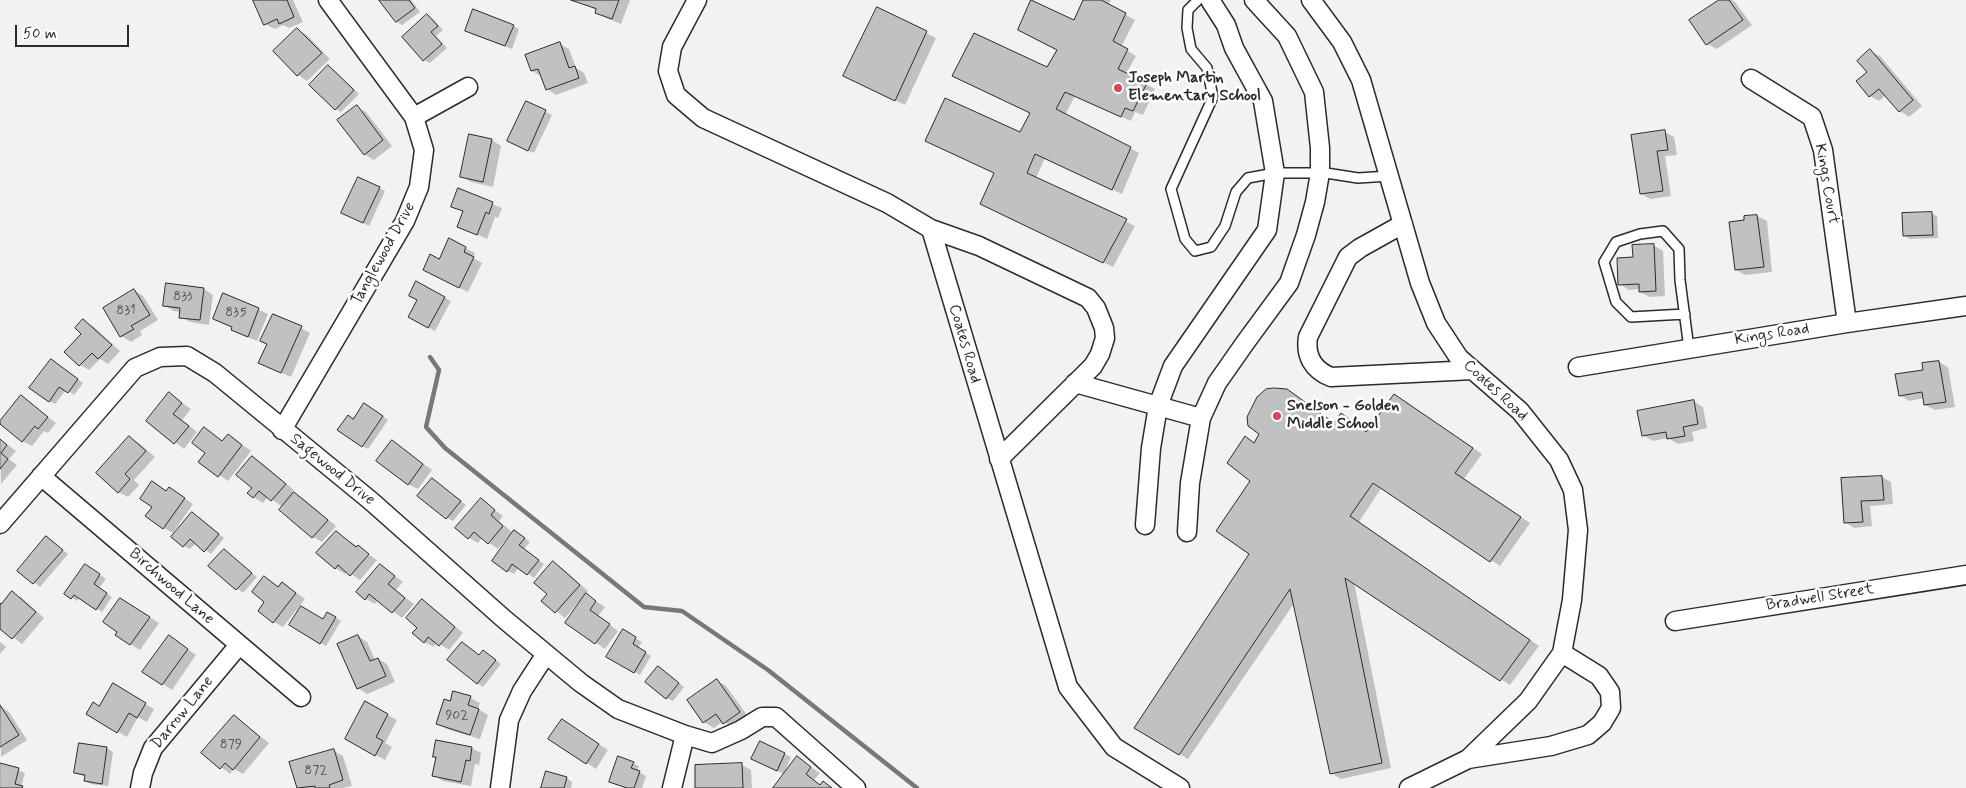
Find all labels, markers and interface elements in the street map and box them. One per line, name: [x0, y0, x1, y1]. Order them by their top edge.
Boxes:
scale bar: [18, 15, 131, 47]
text: 50 m: [23, 24, 57, 44]
place label: Joseph Martin Elementary School: [1128, 69, 1261, 107]
marker: Joseph Martin Elementary School: [1112, 82, 1124, 94]
street label: Kings Court: [1809, 142, 1843, 226]
street label: Tanglewood Drive: [348, 199, 420, 309]
house number: 833: [173, 289, 193, 305]
street label: Coates Road: [944, 302, 984, 386]
house number: 831: [116, 303, 136, 319]
house number: 835: [225, 305, 247, 321]
street label: Kings Road: [1733, 320, 1811, 350]
street label: Coates Road: [1459, 356, 1531, 426]
place label: Snelson - Golden Middle School: [1287, 397, 1399, 435]
marker: Snelson - Golden Middle School: [1271, 410, 1283, 422]
street label: Sagewood Drive: [286, 430, 378, 510]
street label: Birchwood Lane: [124, 545, 218, 629]
street label: Bradwell Street: [1765, 580, 1875, 616]
street label: Darrow Lane: [148, 673, 218, 753]
house number: 902: [445, 708, 469, 724]
house number: 879: [220, 737, 242, 753]
house number: 872: [304, 763, 328, 779]

